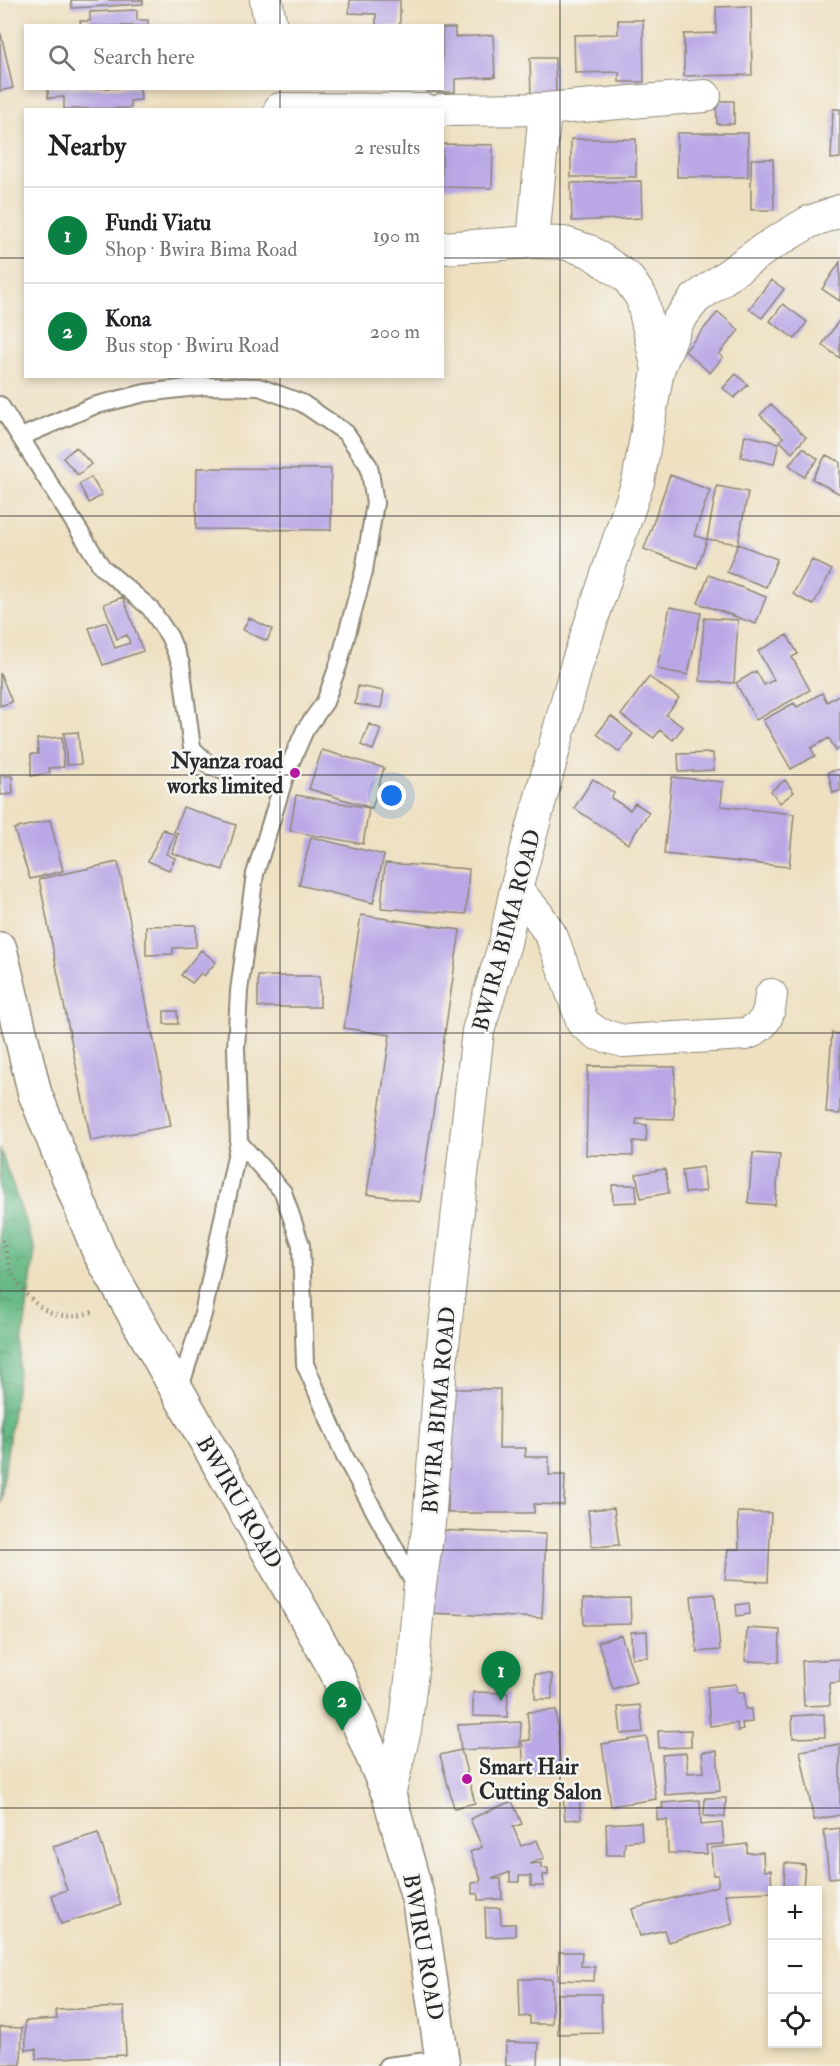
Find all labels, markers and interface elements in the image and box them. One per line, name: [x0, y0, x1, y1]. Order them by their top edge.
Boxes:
search box: [24, 24, 444, 90]
icon: search: [45, 41, 78, 74]
text: Search here: [93, 43, 195, 71]
text: Nearby: [48, 131, 126, 163]
text: 2 results: [354, 135, 420, 160]
text: Fundi Viatu: [105, 209, 211, 237]
text: 1: [64, 223, 71, 248]
text: 190 m: [373, 223, 420, 248]
text: Shop · Bwira Bima Road: [105, 237, 297, 262]
text: Kona: [105, 305, 151, 333]
text: 2: [62, 319, 73, 344]
text: 200 m: [370, 319, 420, 344]
text: Bus stop · Bwiru Road: [105, 333, 279, 358]
place label: Nyanza road works limited: [166, 747, 283, 800]
marker: Nyanza road works limited: [288, 766, 302, 780]
your location: [377, 781, 406, 810]
street label: BWIRA BIMA ROAD: [467, 826, 547, 1034]
street label: BWIRA BIMA ROAD: [416, 1305, 462, 1515]
street label: BWIRU ROAD: [190, 1431, 288, 1574]
pin: 1: [482, 1652, 520, 1701]
pin: 2: [322, 1682, 362, 1731]
place label: Smart Hair Cutting Salon: [479, 1753, 603, 1807]
marker: Smart Hair Cutting Salon: [460, 1772, 474, 1786]
street label: BWIRU ROAD: [396, 1872, 450, 2023]
map controls: [768, 1886, 822, 2048]
button: +: [768, 1886, 822, 1940]
button: −: [768, 1940, 822, 1994]
button: locate: [768, 1994, 822, 2048]

